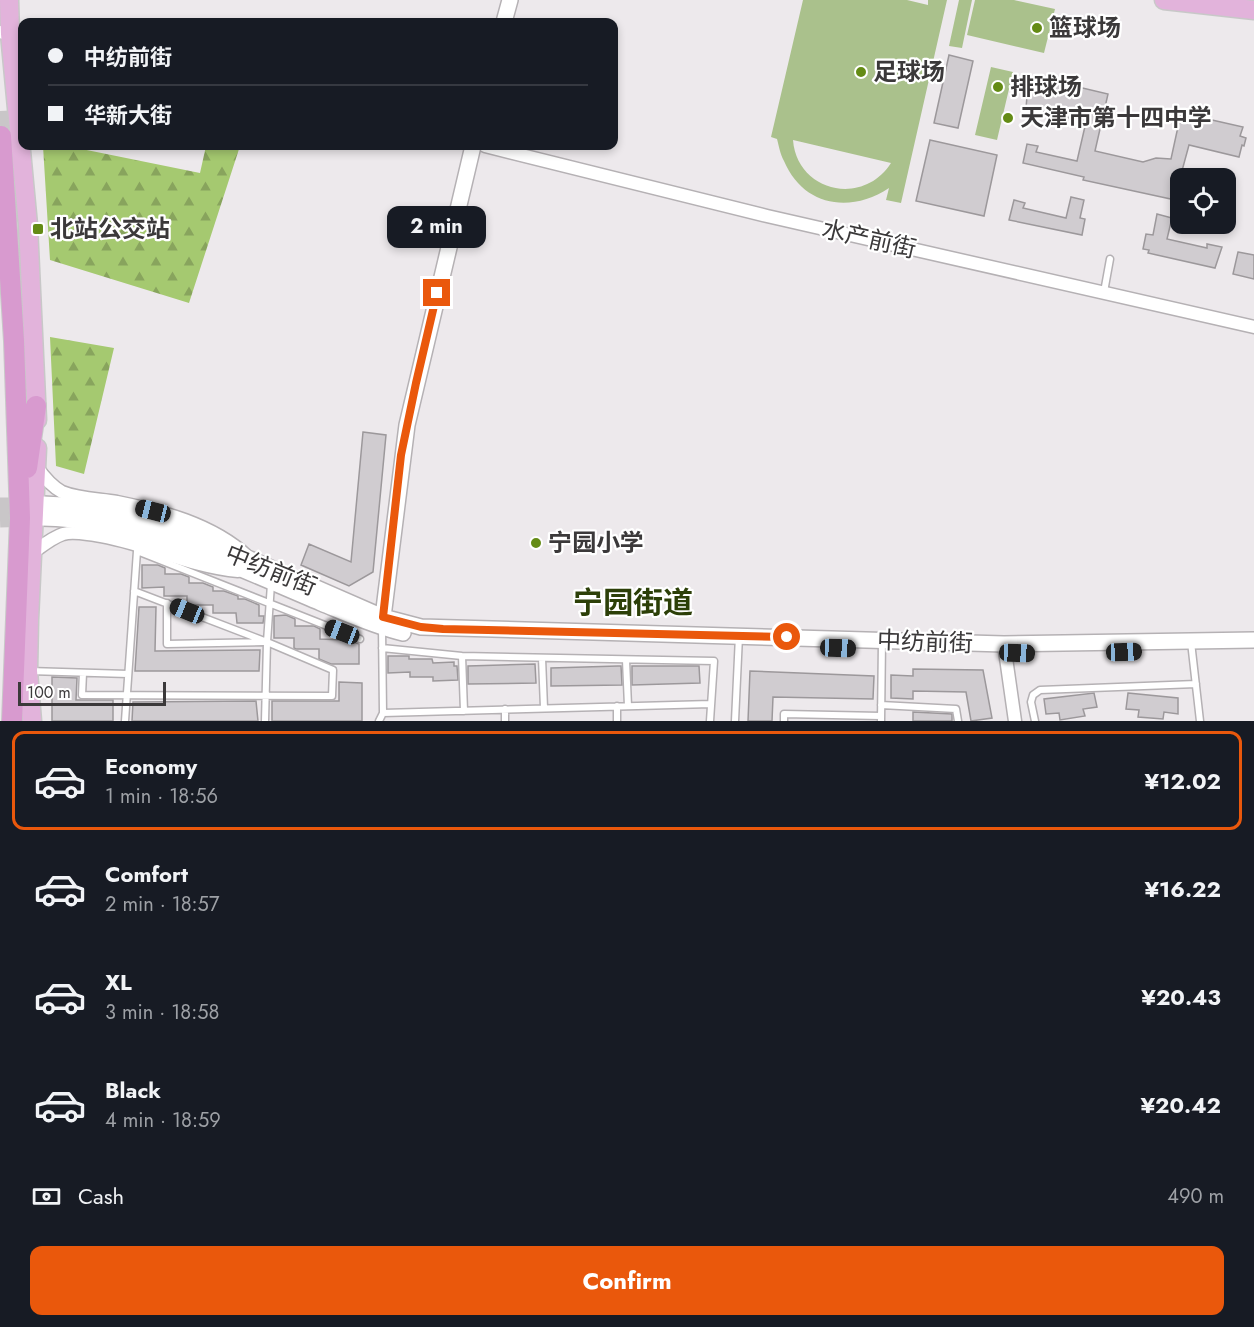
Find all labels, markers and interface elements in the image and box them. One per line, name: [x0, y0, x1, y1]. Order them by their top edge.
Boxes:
place label: 篮球场: [1049, 10, 1121, 45]
marker: 篮球场: [1030, 21, 1044, 35]
text: 中纺前街: [84, 41, 172, 73]
place label: 足球场: [873, 54, 945, 89]
marker: 足球场: [854, 65, 868, 79]
place label: 排球场: [1010, 69, 1082, 104]
marker: 排球场: [991, 80, 1005, 94]
text: 华新大街: [84, 99, 172, 131]
place label: 天津市第十四中学: [1020, 100, 1212, 135]
marker: 天津市第十四中学: [1001, 111, 1015, 125]
map controls: [1170, 168, 1236, 234]
button: locate: [1170, 168, 1236, 234]
callout: 2 min: [388, 206, 486, 248]
place label: 北站公交站: [50, 211, 170, 246]
street label: 水产前街: [818, 211, 920, 266]
text: 2 min: [410, 212, 463, 241]
marker: 北站公交站: [31, 222, 45, 236]
route end: [423, 279, 450, 306]
car: [133, 498, 173, 524]
place label: 宁园小学: [548, 525, 644, 560]
street label: 中纺前街: [220, 535, 322, 604]
marker: 宁园小学: [529, 536, 543, 550]
district label: 宁园街道: [573, 581, 693, 624]
car: [167, 596, 207, 626]
car: [322, 617, 362, 647]
street label: 中纺前街: [876, 622, 974, 661]
route start: [773, 623, 800, 650]
car: [820, 638, 856, 658]
car: [1106, 642, 1142, 662]
car: [999, 643, 1035, 663]
scale bar: [18, 679, 166, 706]
text: 100 m: [27, 681, 71, 704]
text: Economy: [105, 750, 197, 782]
icon: car: [33, 754, 87, 808]
text: ¥12.02: [1145, 765, 1221, 797]
text: 1 min · 18:56: [105, 782, 218, 811]
text: Comfort: [105, 858, 188, 890]
icon: car: [33, 862, 87, 916]
text: ¥16.22: [1144, 873, 1221, 905]
text: 2 min · 18:57: [105, 890, 219, 919]
text: XL: [105, 966, 132, 998]
icon: car: [33, 970, 87, 1024]
text: ¥20.43: [1141, 981, 1221, 1013]
text: 3 min · 18:58: [105, 998, 219, 1027]
text: Black: [105, 1074, 161, 1106]
icon: car: [33, 1078, 87, 1132]
text: ¥20.42: [1140, 1089, 1221, 1121]
text: 4 min · 18:59: [105, 1106, 221, 1135]
icon: cash: [30, 1180, 63, 1213]
text: Cash: [78, 1180, 124, 1212]
text: 490 m: [1167, 1182, 1224, 1211]
button: Confirm: [30, 1246, 1224, 1315]

